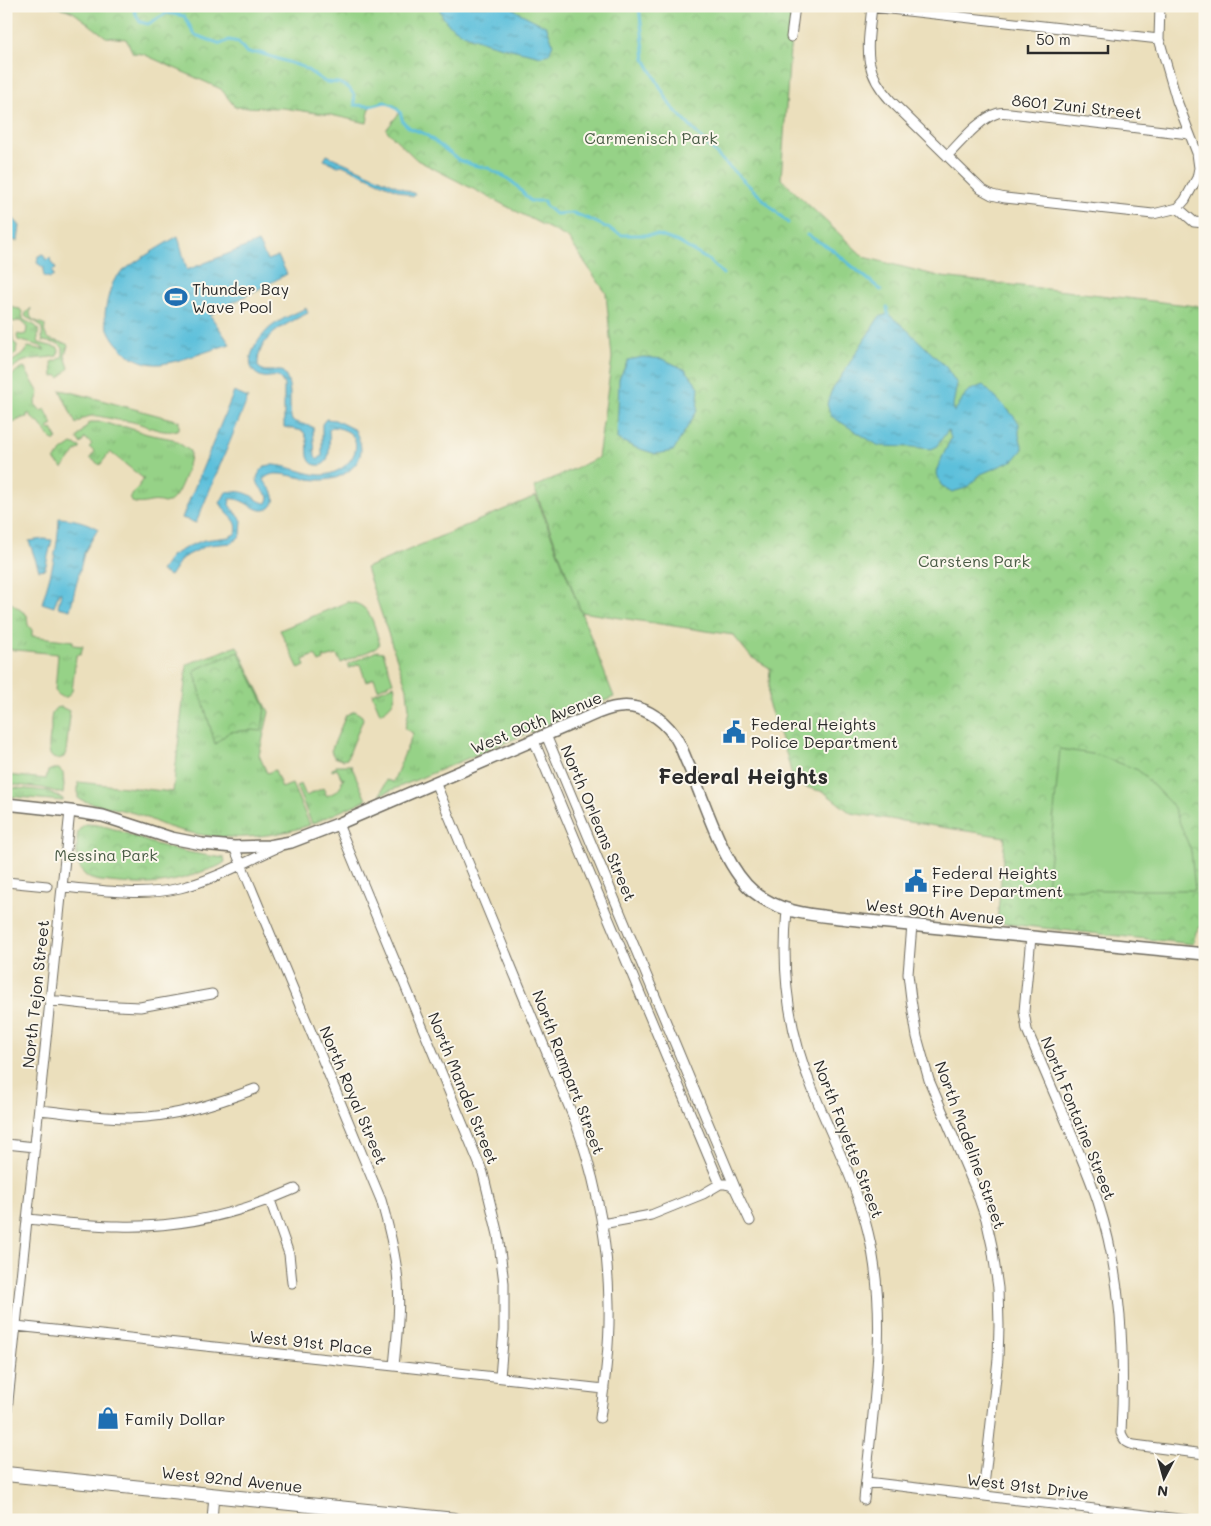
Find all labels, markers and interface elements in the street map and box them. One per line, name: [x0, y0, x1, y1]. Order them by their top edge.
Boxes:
scale bar: [1028, 22, 1108, 54]
text: 50 m: [1036, 29, 1071, 49]
street label: 8601 Zuni Street: [1011, 89, 1143, 123]
park label: Carmenisch Park: [584, 127, 718, 148]
place label: Thunder Bay Wave Pool: [192, 278, 289, 317]
sports icon: Thunder Bay Wave Pool: [163, 284, 189, 310]
park label: Carstens Park: [918, 550, 1030, 571]
street label: West 90th Avenue: [467, 686, 605, 758]
place label: Federal Heights Police Department: [751, 713, 898, 752]
public building icon: Federal Heights Police Department: [721, 719, 747, 745]
street label: North Orleans Street: [557, 742, 641, 904]
district label: Federal Heights: [658, 762, 828, 789]
park label: Messina Park: [54, 844, 158, 865]
place label: Federal Heights Fire Department: [932, 862, 1063, 901]
public building icon: Federal Heights Fire Department: [903, 868, 929, 894]
street label: West 90th Avenue: [864, 893, 1006, 929]
street label: North Tejon Street: [17, 919, 53, 1069]
street label: North Rampart Street: [528, 987, 610, 1157]
street label: North Mandel Street: [424, 1009, 504, 1167]
street label: North Royal Street: [315, 1022, 393, 1168]
street label: North Fontaine Street: [1037, 1033, 1121, 1203]
street label: North Fayette Street: [809, 1057, 889, 1221]
street label: North Madeline Street: [931, 1058, 1011, 1232]
street label: West 91st Place: [248, 1325, 374, 1359]
shop icon: Family Dollar: [95, 1405, 121, 1431]
place label: Family Dollar: [125, 1408, 226, 1429]
north arrow: [1138, 1454, 1188, 1504]
street label: West 92nd Avenue: [160, 1461, 304, 1497]
street label: West 91st Drive: [966, 1468, 1090, 1504]
text: N: [1156, 1481, 1169, 1501]

